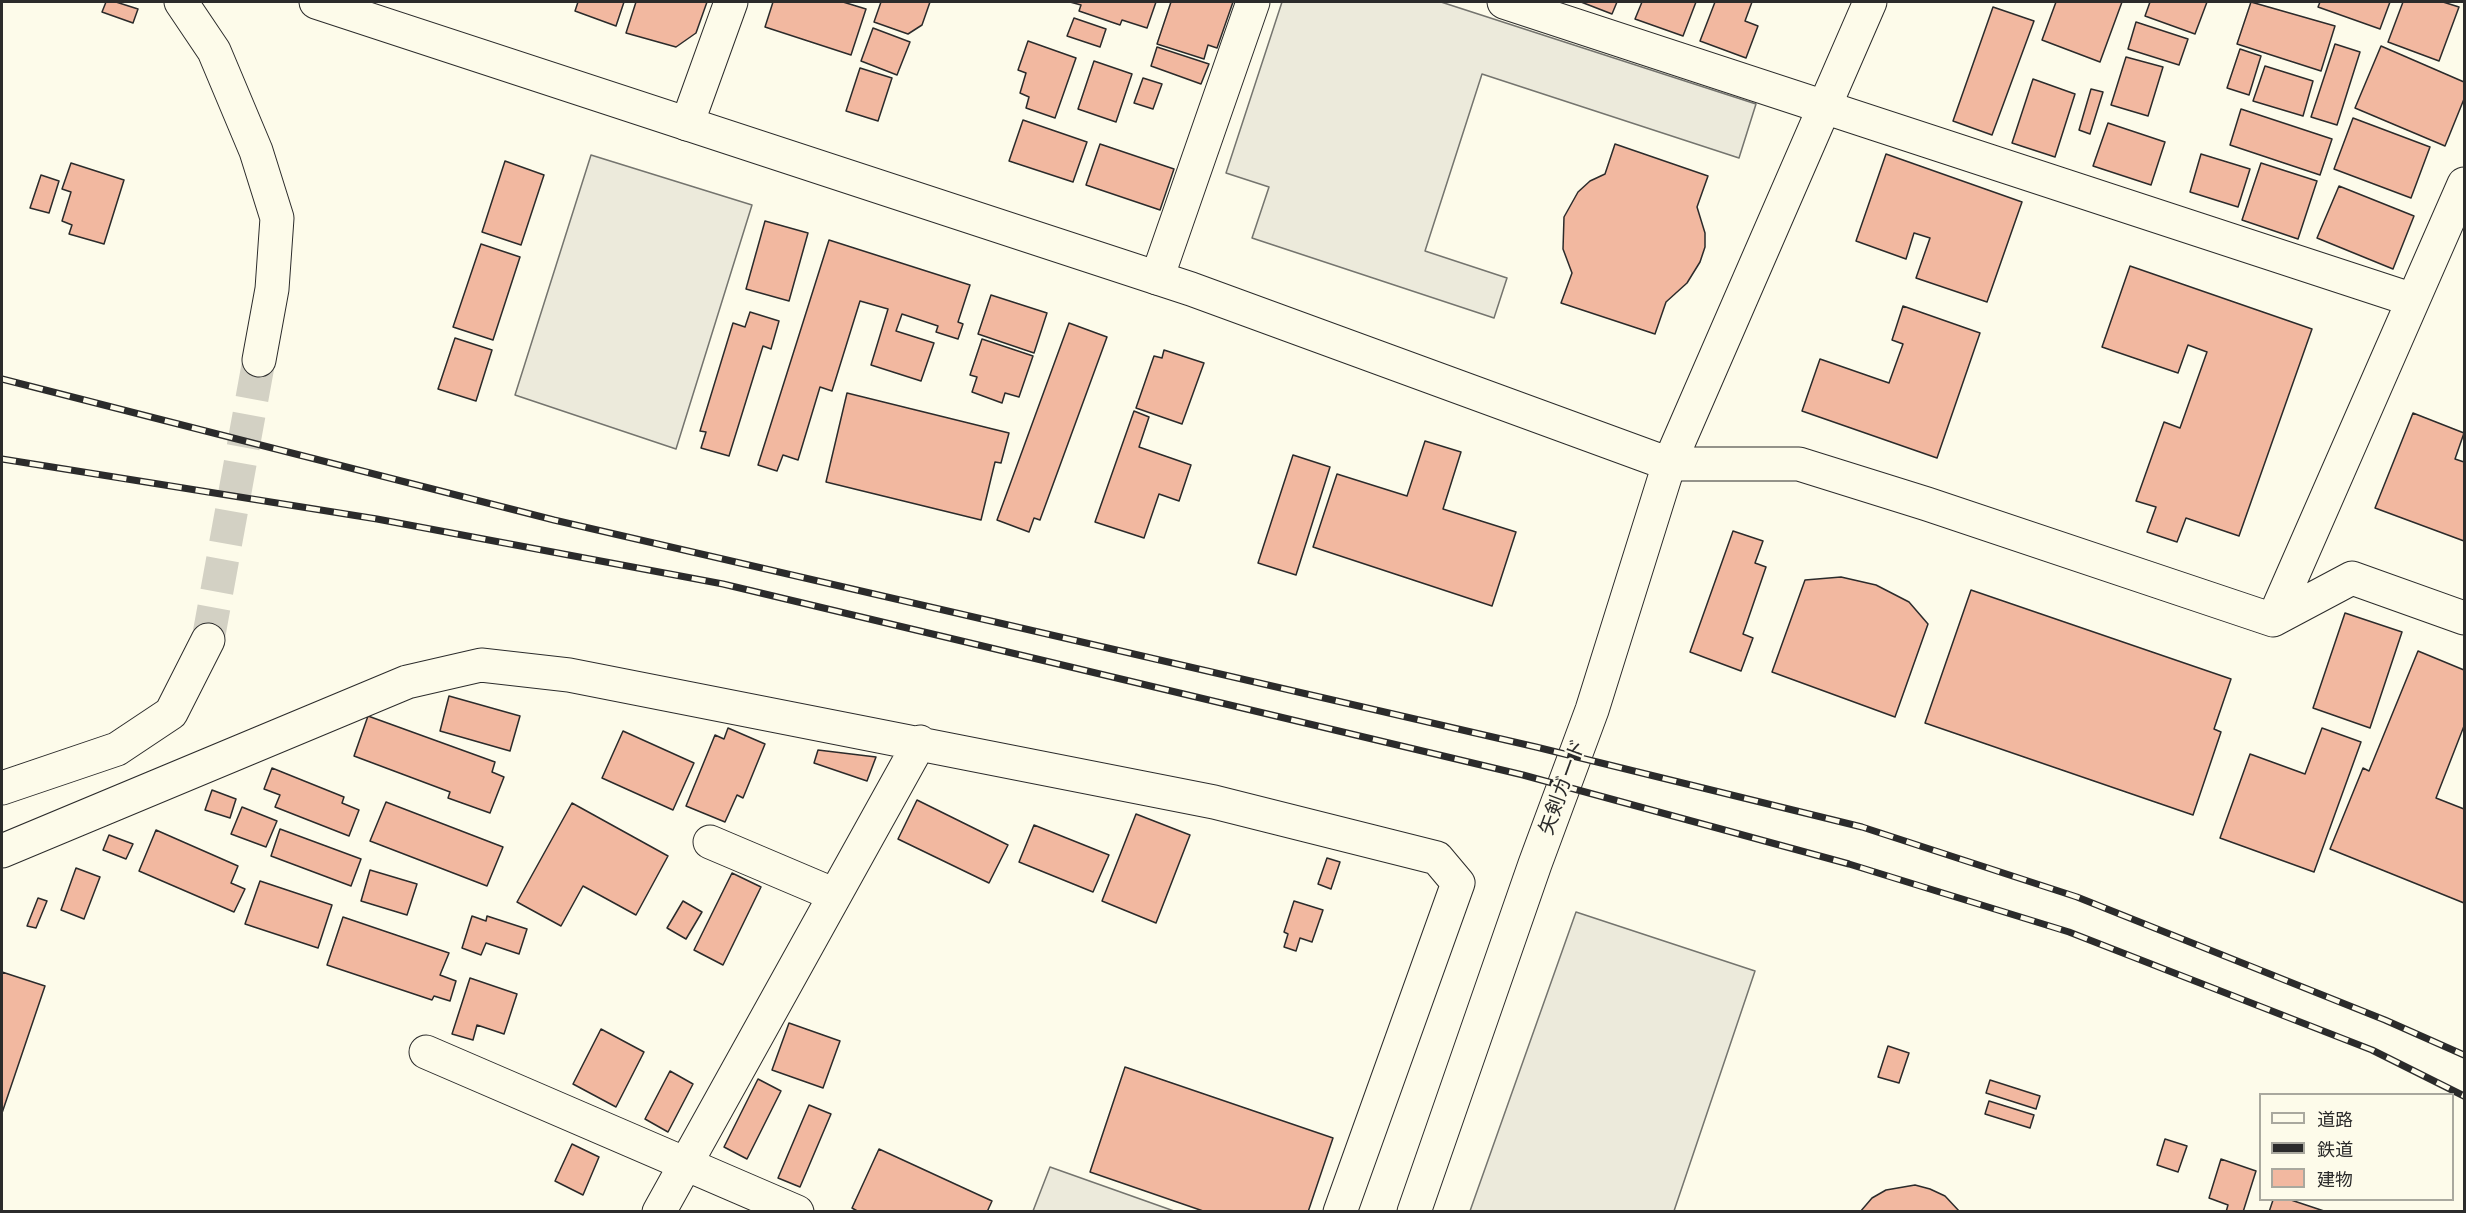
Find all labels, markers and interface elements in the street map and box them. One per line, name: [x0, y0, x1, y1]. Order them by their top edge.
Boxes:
street label: 矢剣ガード: [1535, 736, 1591, 838]
legend: [2259, 1093, 2454, 1201]
text: 道路: [2317, 1109, 2353, 1131]
text: 鉄道: [2317, 1139, 2353, 1161]
text: 建物: [2317, 1169, 2353, 1191]

